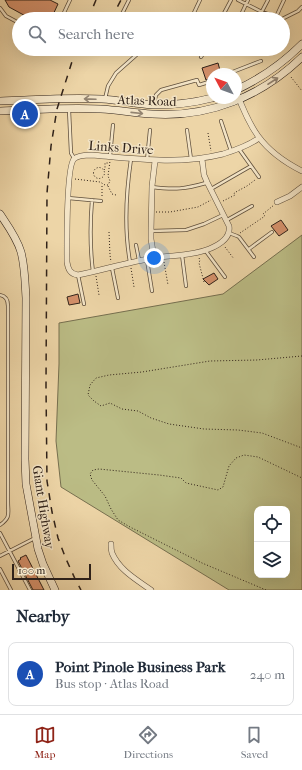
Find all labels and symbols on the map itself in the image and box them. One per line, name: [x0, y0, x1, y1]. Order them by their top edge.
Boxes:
north arrow: [206, 68, 242, 104]
one-way arrow: [267, 77, 278, 85]
street label: Atlas Road: [116, 92, 178, 109]
one-way arrow: [84, 95, 97, 103]
pin: A: [12, 99, 38, 129]
one-way arrow: [130, 109, 143, 117]
street label: Links Drive: [88, 138, 155, 157]
your location: [144, 248, 164, 268]
street label: Giant Highway: [30, 464, 58, 551]
scale bar: [12, 562, 91, 581]

